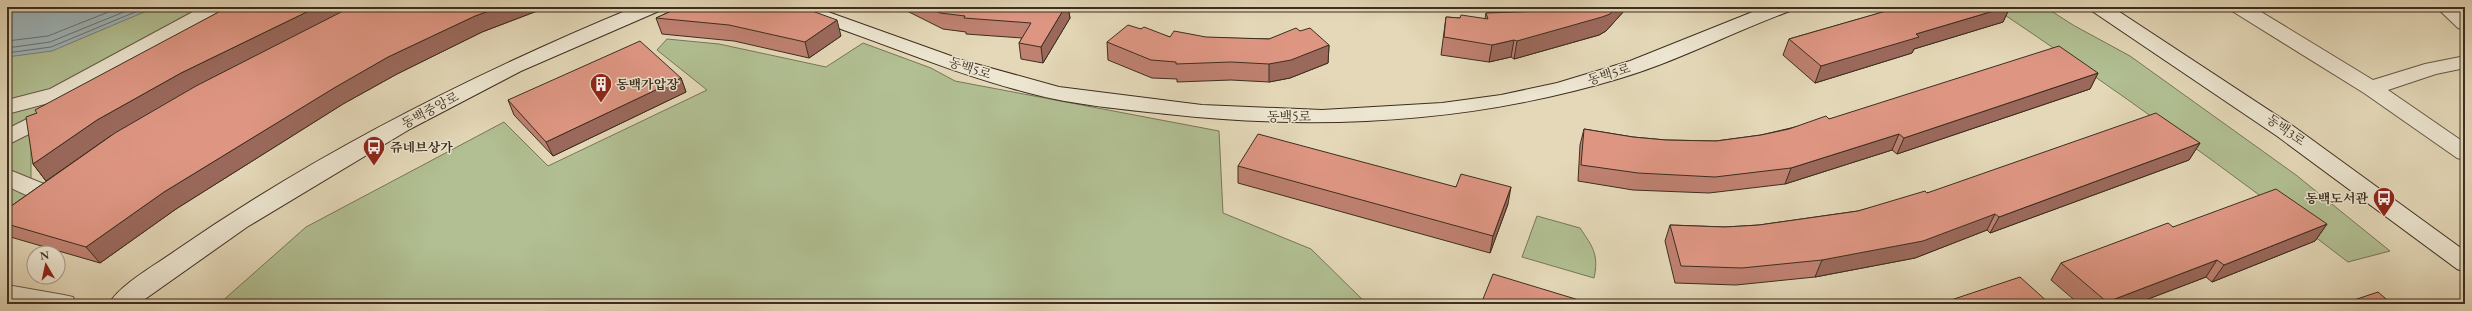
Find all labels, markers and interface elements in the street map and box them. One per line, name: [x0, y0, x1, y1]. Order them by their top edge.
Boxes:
street label: 동백5로: [946, 53, 994, 83]
street label: 동백5로: [1586, 59, 1633, 89]
building icon: 동백가압장: [588, 71, 614, 104]
place label: 동백가압장: [616, 76, 679, 93]
street label: 동백중앙로: [398, 88, 462, 132]
street label: 동백5로: [1267, 108, 1311, 125]
street label: 동백3로: [2263, 110, 2309, 150]
bus stop icon: 쥬네브상가: [361, 134, 387, 167]
place label: 쥬네브상가: [390, 139, 453, 156]
bus stop icon: 동백도서관: [2371, 185, 2397, 218]
place label: 동백도서관: [2305, 190, 2368, 207]
north arrow: [26, 245, 66, 285]
text: N: [39, 247, 50, 263]

